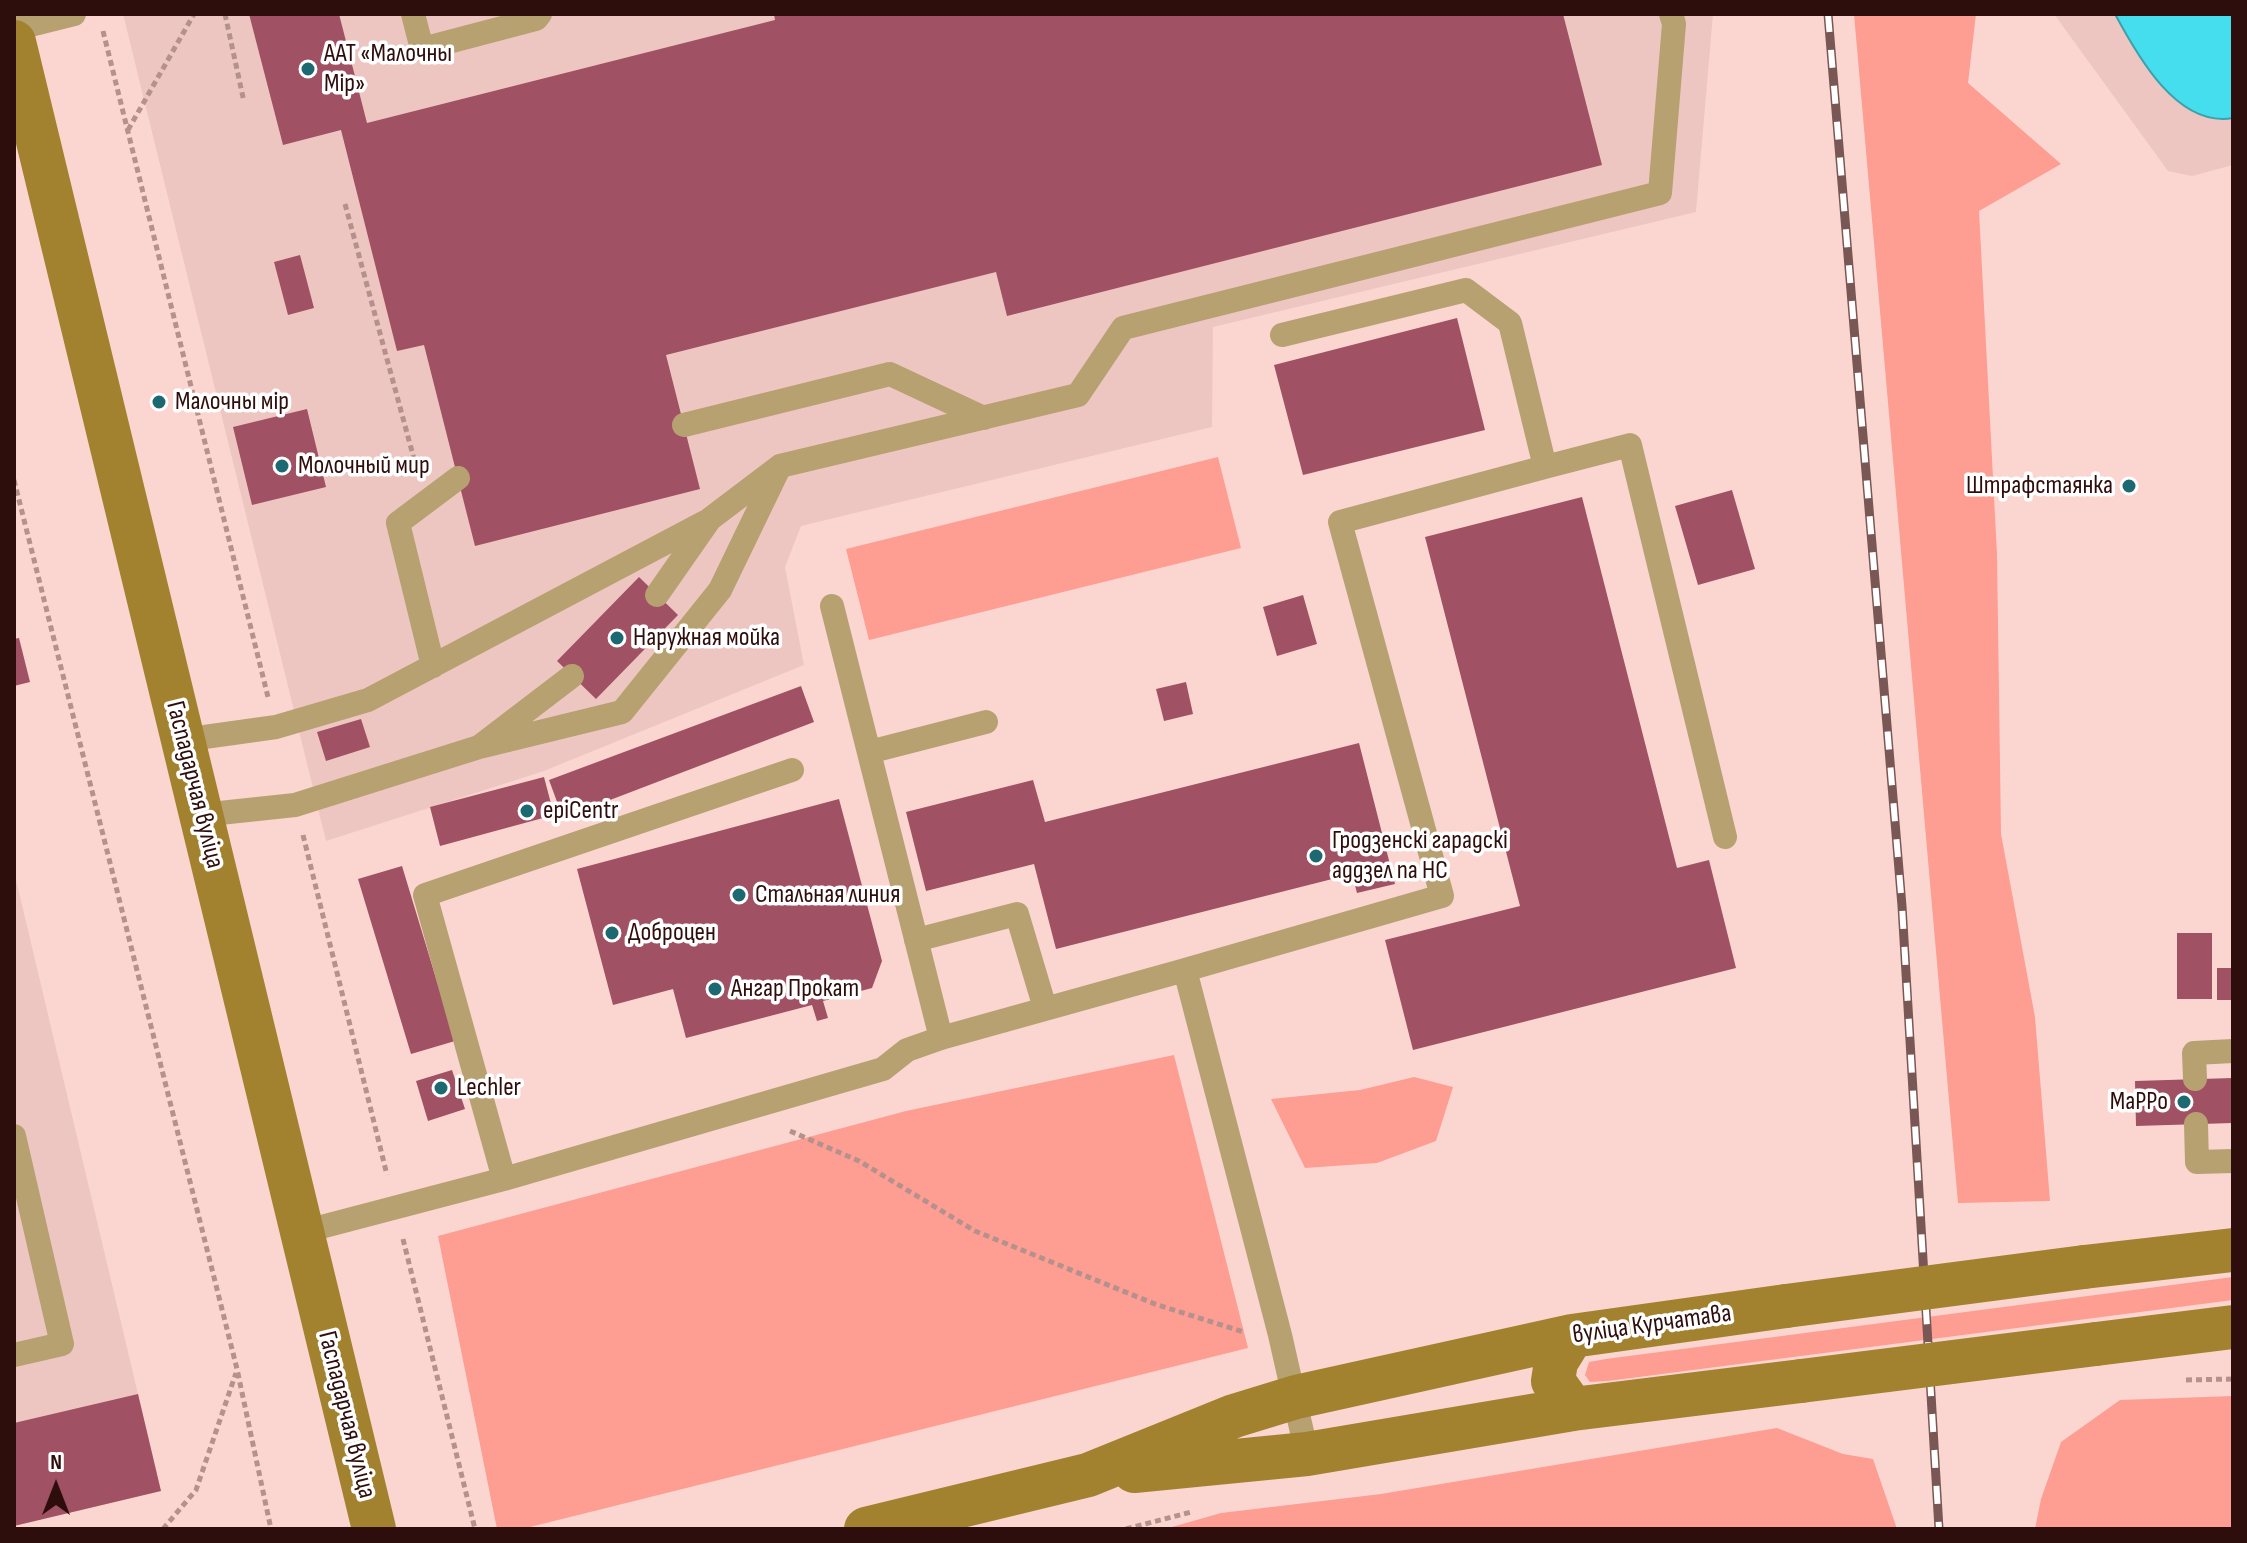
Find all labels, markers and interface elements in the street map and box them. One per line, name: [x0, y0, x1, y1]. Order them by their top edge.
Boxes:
place label: ААТ «Малочны Мір»: [324, 38, 452, 100]
marker: ААТ «Малочны Мір»: [299, 60, 317, 78]
place label: Малочны мір: [175, 386, 289, 418]
marker: Малочны мір: [150, 393, 168, 411]
place label: Молочный мир: [298, 450, 430, 482]
marker: Молочный мир: [273, 457, 291, 475]
place label: Штрафстаянка: [1966, 470, 2113, 502]
marker: Штрафстаянка: [2120, 477, 2138, 495]
place label: Наружная мойка: [633, 622, 780, 654]
marker: Наружная мойка: [608, 629, 626, 647]
street label: Гаспадарчая вуліца: [158, 698, 230, 872]
place label: epiCentr: [543, 795, 619, 827]
marker: epiCentr: [518, 802, 536, 820]
place label: Гродзенскі гарадскі аддзел па НС: [1332, 825, 1508, 886]
marker: Гродзенскі гарадскі аддзел па НС: [1307, 847, 1325, 865]
place label: Стальная линия: [755, 879, 900, 911]
marker: Стальная линия: [730, 886, 748, 904]
place label: Доброцен: [628, 917, 716, 949]
marker: Доброцен: [603, 924, 621, 942]
place label: Ангар Прокат: [731, 973, 859, 1005]
marker: Ангар Прокат: [706, 980, 724, 998]
place label: Lechler: [457, 1072, 521, 1104]
marker: Lechler: [432, 1079, 450, 1097]
place label: МаРРо: [2110, 1086, 2168, 1118]
marker: МаРРо: [2175, 1093, 2193, 1111]
street label: вуліца Курчатава: [1571, 1298, 1733, 1352]
street label: Гаспадарчая вуліца: [310, 1328, 382, 1502]
north arrow: [16, 1447, 96, 1527]
text: N: [50, 1449, 62, 1476]

